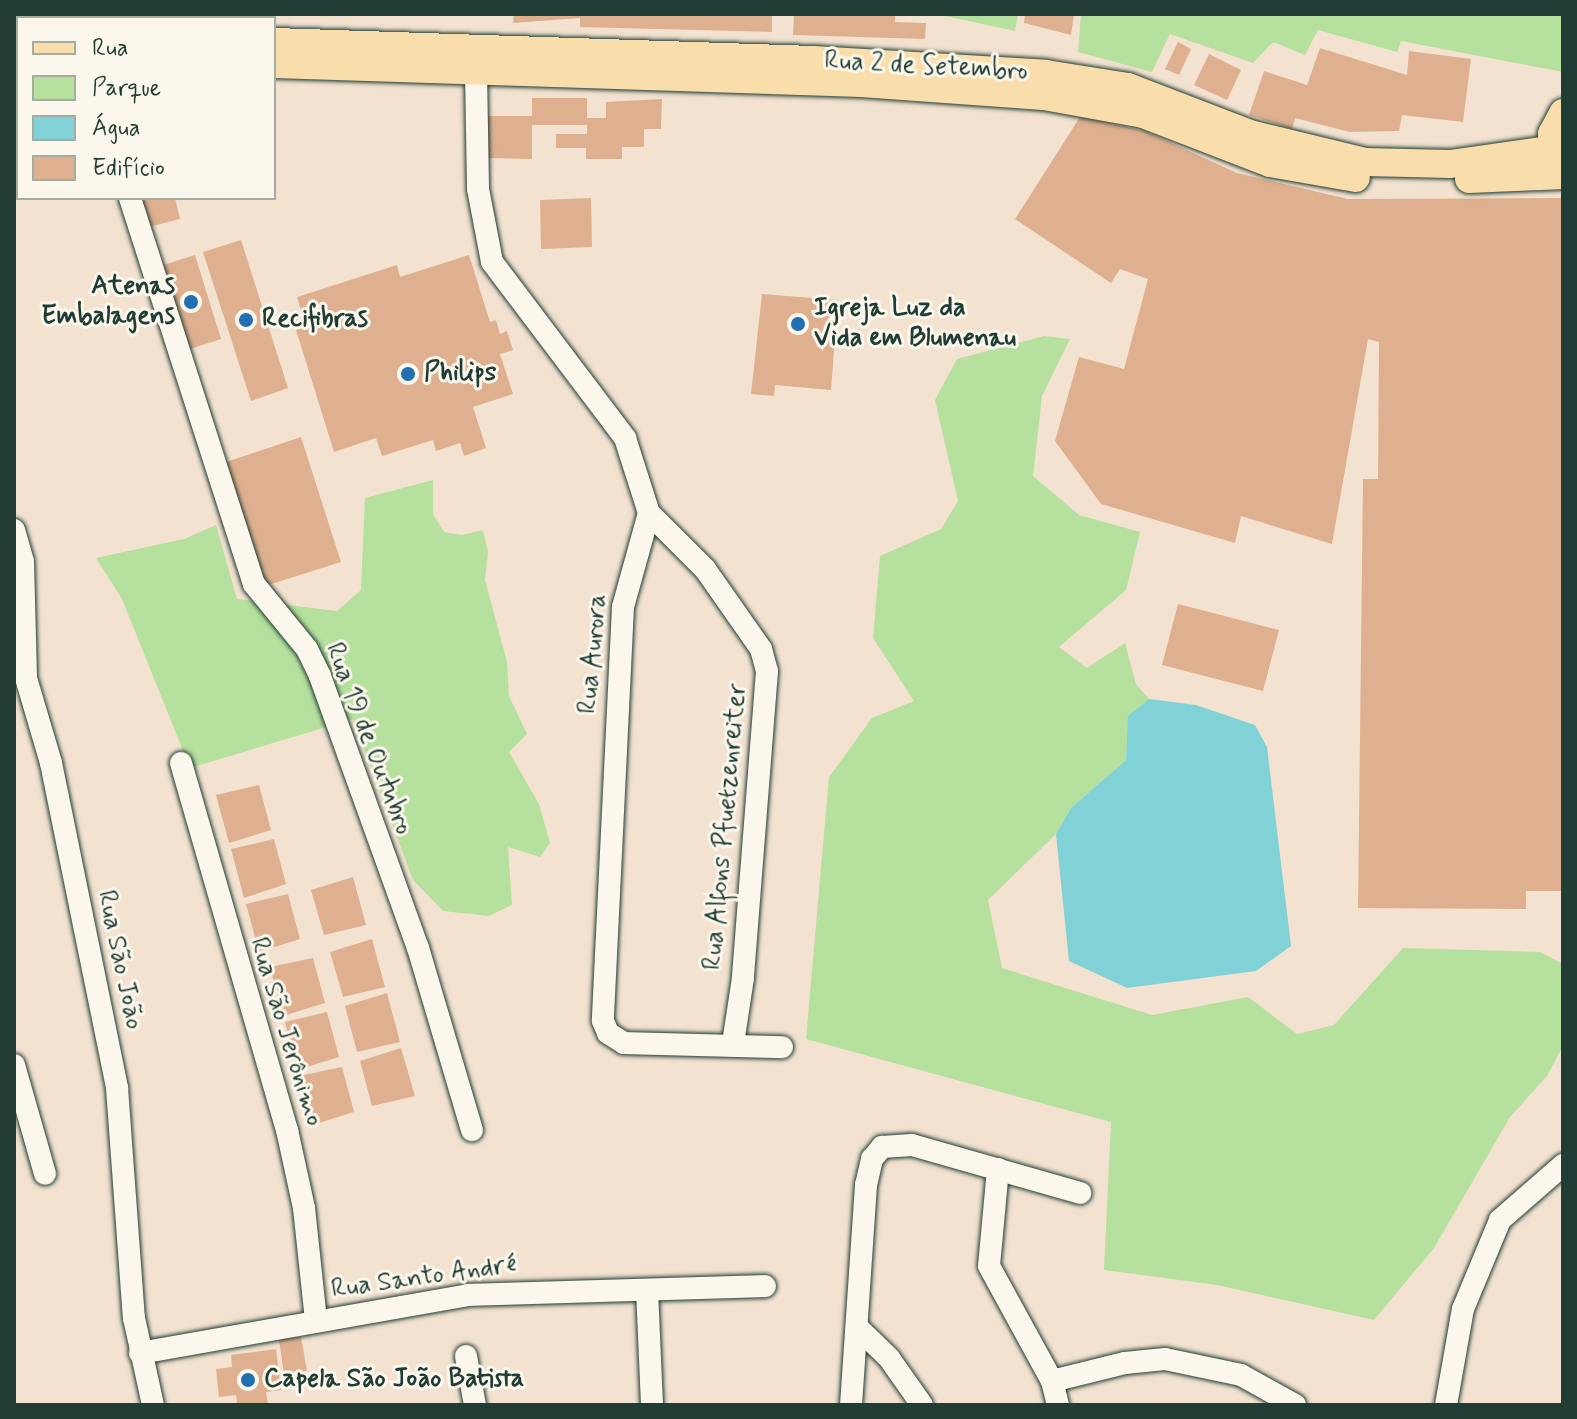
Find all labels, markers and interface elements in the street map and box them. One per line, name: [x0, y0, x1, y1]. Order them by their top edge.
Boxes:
legend: [16, 16, 276, 200]
text: Rua: [92, 33, 129, 64]
street label: Rua 2 de Setembro: [821, 46, 1031, 88]
text: Parque: [92, 73, 161, 104]
text: Água: [92, 113, 141, 144]
text: Edifício: [92, 153, 165, 184]
place label: Atenas Embalagens: [41, 271, 175, 332]
marker: Atenas Embalagens: [182, 293, 200, 311]
place label: Igreja Luz da Vida em Blumenau: [814, 293, 1025, 354]
place label: Recifibras: [262, 304, 368, 336]
marker: Recifibras: [237, 311, 255, 329]
marker: Igreja Luz da Vida em Blumenau: [789, 315, 807, 333]
place label: Philips: [424, 358, 496, 390]
marker: Philips: [399, 365, 417, 383]
street label: Rua Aurora: [573, 594, 615, 714]
street label: Rua 19 de Outubro: [318, 642, 418, 836]
street label: Rua Alfons Pfuetzenreiter: [698, 680, 754, 974]
street label: Rua São João: [89, 887, 149, 1033]
street label: Rua São Jerônimo: [241, 933, 329, 1131]
street label: Rua Santo André: [331, 1250, 517, 1306]
place label: Capela São João Batista: [264, 1364, 525, 1396]
marker: Capela São João Batista: [239, 1371, 257, 1389]

